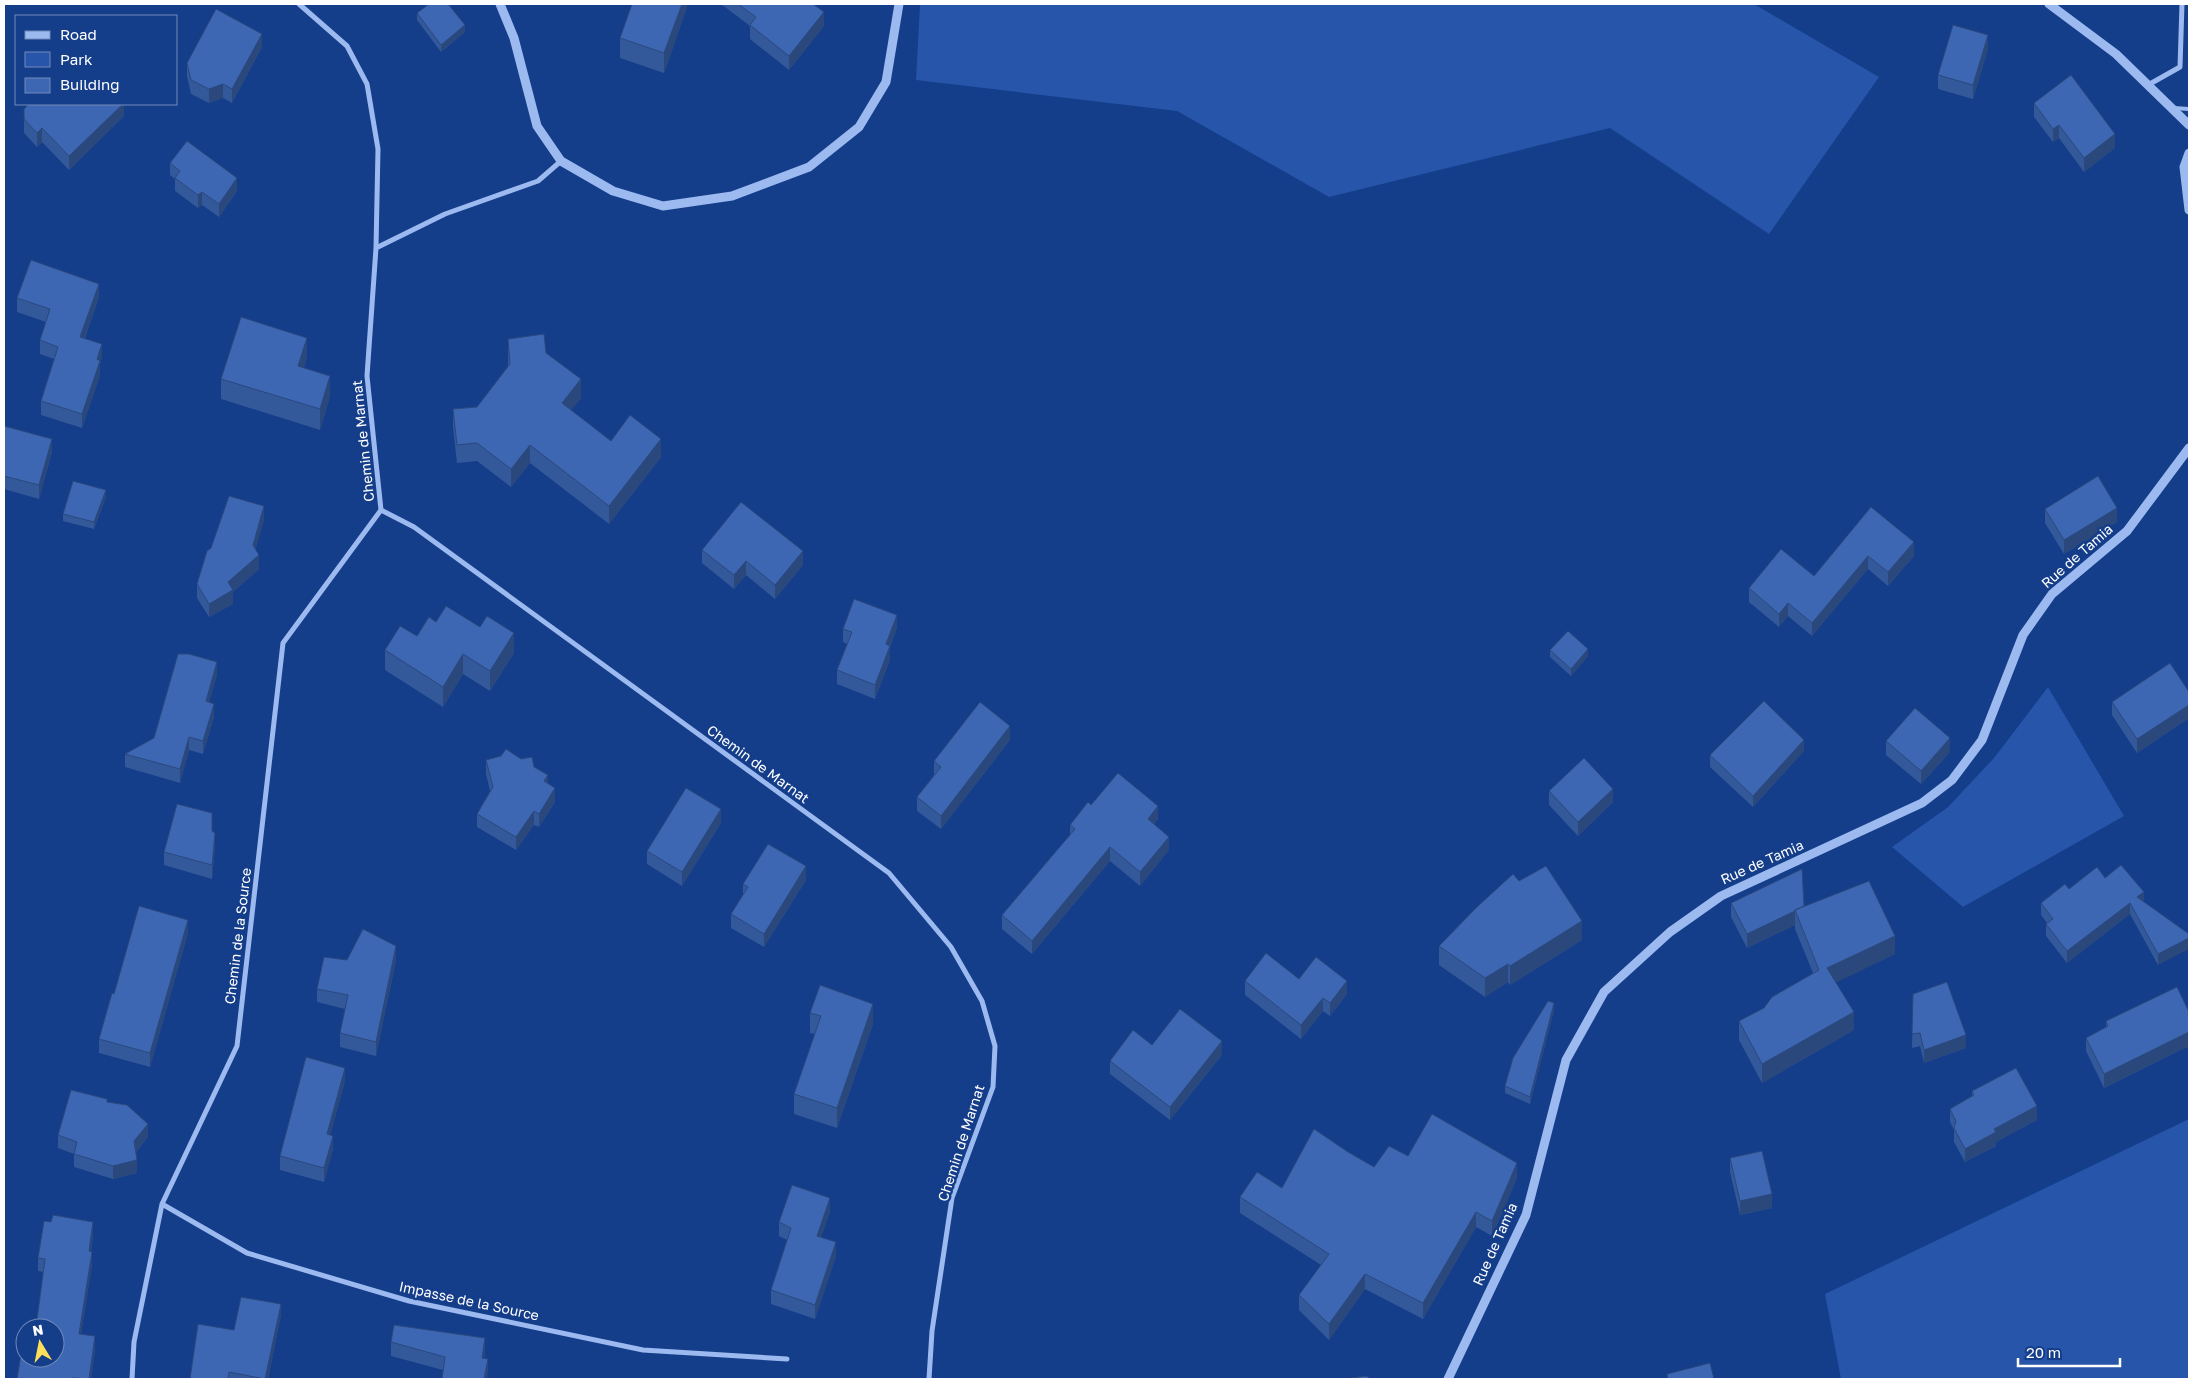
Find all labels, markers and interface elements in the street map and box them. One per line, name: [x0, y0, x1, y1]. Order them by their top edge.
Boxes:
legend: [15, 15, 178, 105]
text: Road: [60, 25, 97, 43]
text: Park: [60, 50, 93, 68]
text: Building: [60, 75, 120, 93]
street label: Chemin de Marnat: [348, 379, 377, 503]
street label: Rue de Tamia: [2038, 520, 2116, 591]
street label: Chemin de Marnat: [704, 721, 813, 806]
street label: Rue de Tamia: [1718, 836, 1806, 887]
street label: Chemin de la Source: [221, 867, 254, 1005]
street label: Chemin de Marnat: [934, 1082, 987, 1204]
street label: Rue de Tamia: [1469, 1200, 1520, 1288]
street label: Impasse de la Source: [397, 1277, 541, 1324]
north arrow: [15, 1318, 65, 1368]
text: N: [31, 1320, 44, 1339]
scale bar: [2018, 1336, 2120, 1368]
text: 20 m: [2026, 1343, 2061, 1361]

